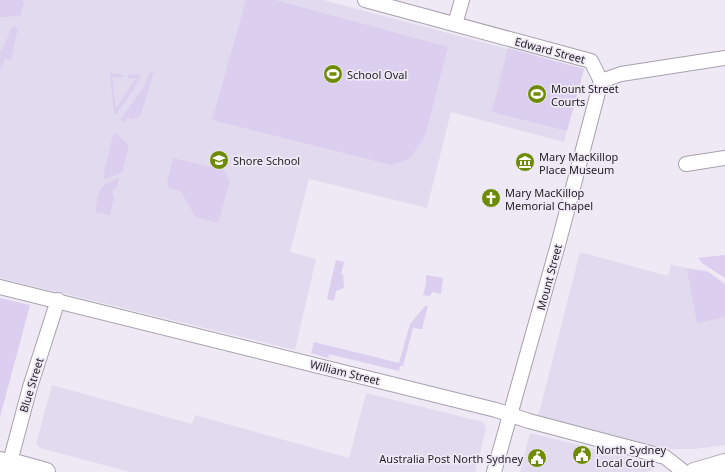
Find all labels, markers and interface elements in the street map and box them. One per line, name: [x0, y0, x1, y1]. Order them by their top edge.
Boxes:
street label: Edward Street: [513, 33, 587, 67]
sports icon: School Oval: [322, 63, 344, 85]
place label: School Oval: [347, 67, 407, 82]
place label: Mount Street Courts: [551, 81, 619, 109]
sports icon: Mount Street Courts: [526, 83, 548, 105]
school or university icon: Shore School: [208, 149, 230, 171]
place label: Mary MacKillop Place Museum: [539, 149, 619, 177]
museum icon: Mary MacKillop Place Museum: [514, 151, 536, 173]
place label: Shore School: [233, 153, 300, 168]
place label: Mary MacKillop Memorial Chapel: [505, 185, 593, 213]
church icon: Mary MacKillop Memorial Chapel: [480, 187, 502, 209]
street label: Mount Street: [533, 242, 565, 312]
street label: Blue Street: [16, 356, 46, 414]
street label: William Street: [308, 356, 382, 388]
place label: North Sydney Local Court: [596, 442, 666, 470]
public building icon: North Sydney Local Court: [571, 444, 593, 466]
public building icon: Australia Post North Sydney: [526, 447, 548, 469]
place label: Australia Post North Sydney: [379, 451, 523, 466]

